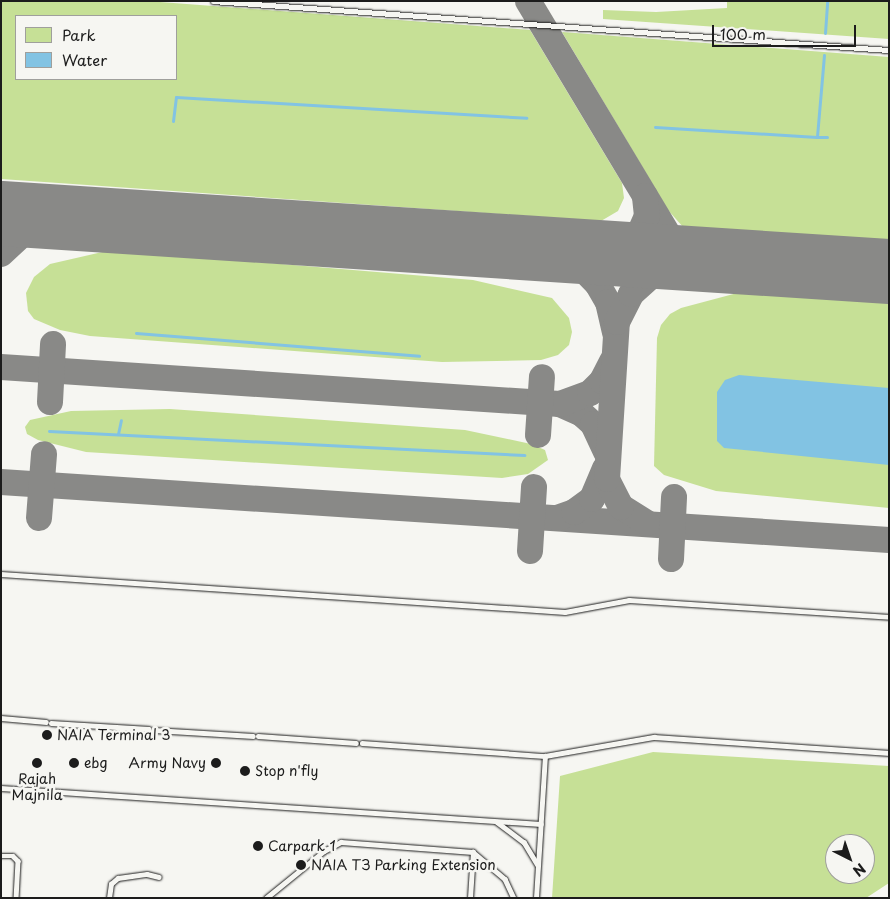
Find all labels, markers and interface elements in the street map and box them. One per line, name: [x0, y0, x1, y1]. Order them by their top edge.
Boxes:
legend: [15, 15, 178, 80]
scale bar: [715, 15, 859, 47]
text: 100 m: [720, 22, 766, 45]
text: Park: [62, 23, 96, 46]
text: Water: [62, 48, 107, 71]
place label: NAIA Terminal 3: [57, 727, 172, 743]
marker: NAIA Terminal 3: [41, 729, 53, 741]
place label: ebg: [84, 755, 108, 771]
place label: Army Navy: [128, 755, 206, 771]
marker: Rajah Majnila: [31, 757, 43, 769]
marker: ebg: [68, 757, 80, 769]
marker: Army Navy: [210, 757, 222, 769]
place label: Stop n'fly: [255, 763, 319, 779]
marker: Stop n'fly: [239, 765, 251, 777]
place label: Rajah Majnila: [12, 771, 62, 804]
north arrow: [825, 834, 875, 884]
place label: Carpark 1: [268, 838, 335, 854]
marker: Carpark 1: [252, 840, 264, 852]
place label: NAIA T3 Parking Extension: [311, 857, 497, 873]
text: N: [848, 858, 871, 882]
marker: NAIA T3 Parking Extension: [295, 859, 307, 871]

